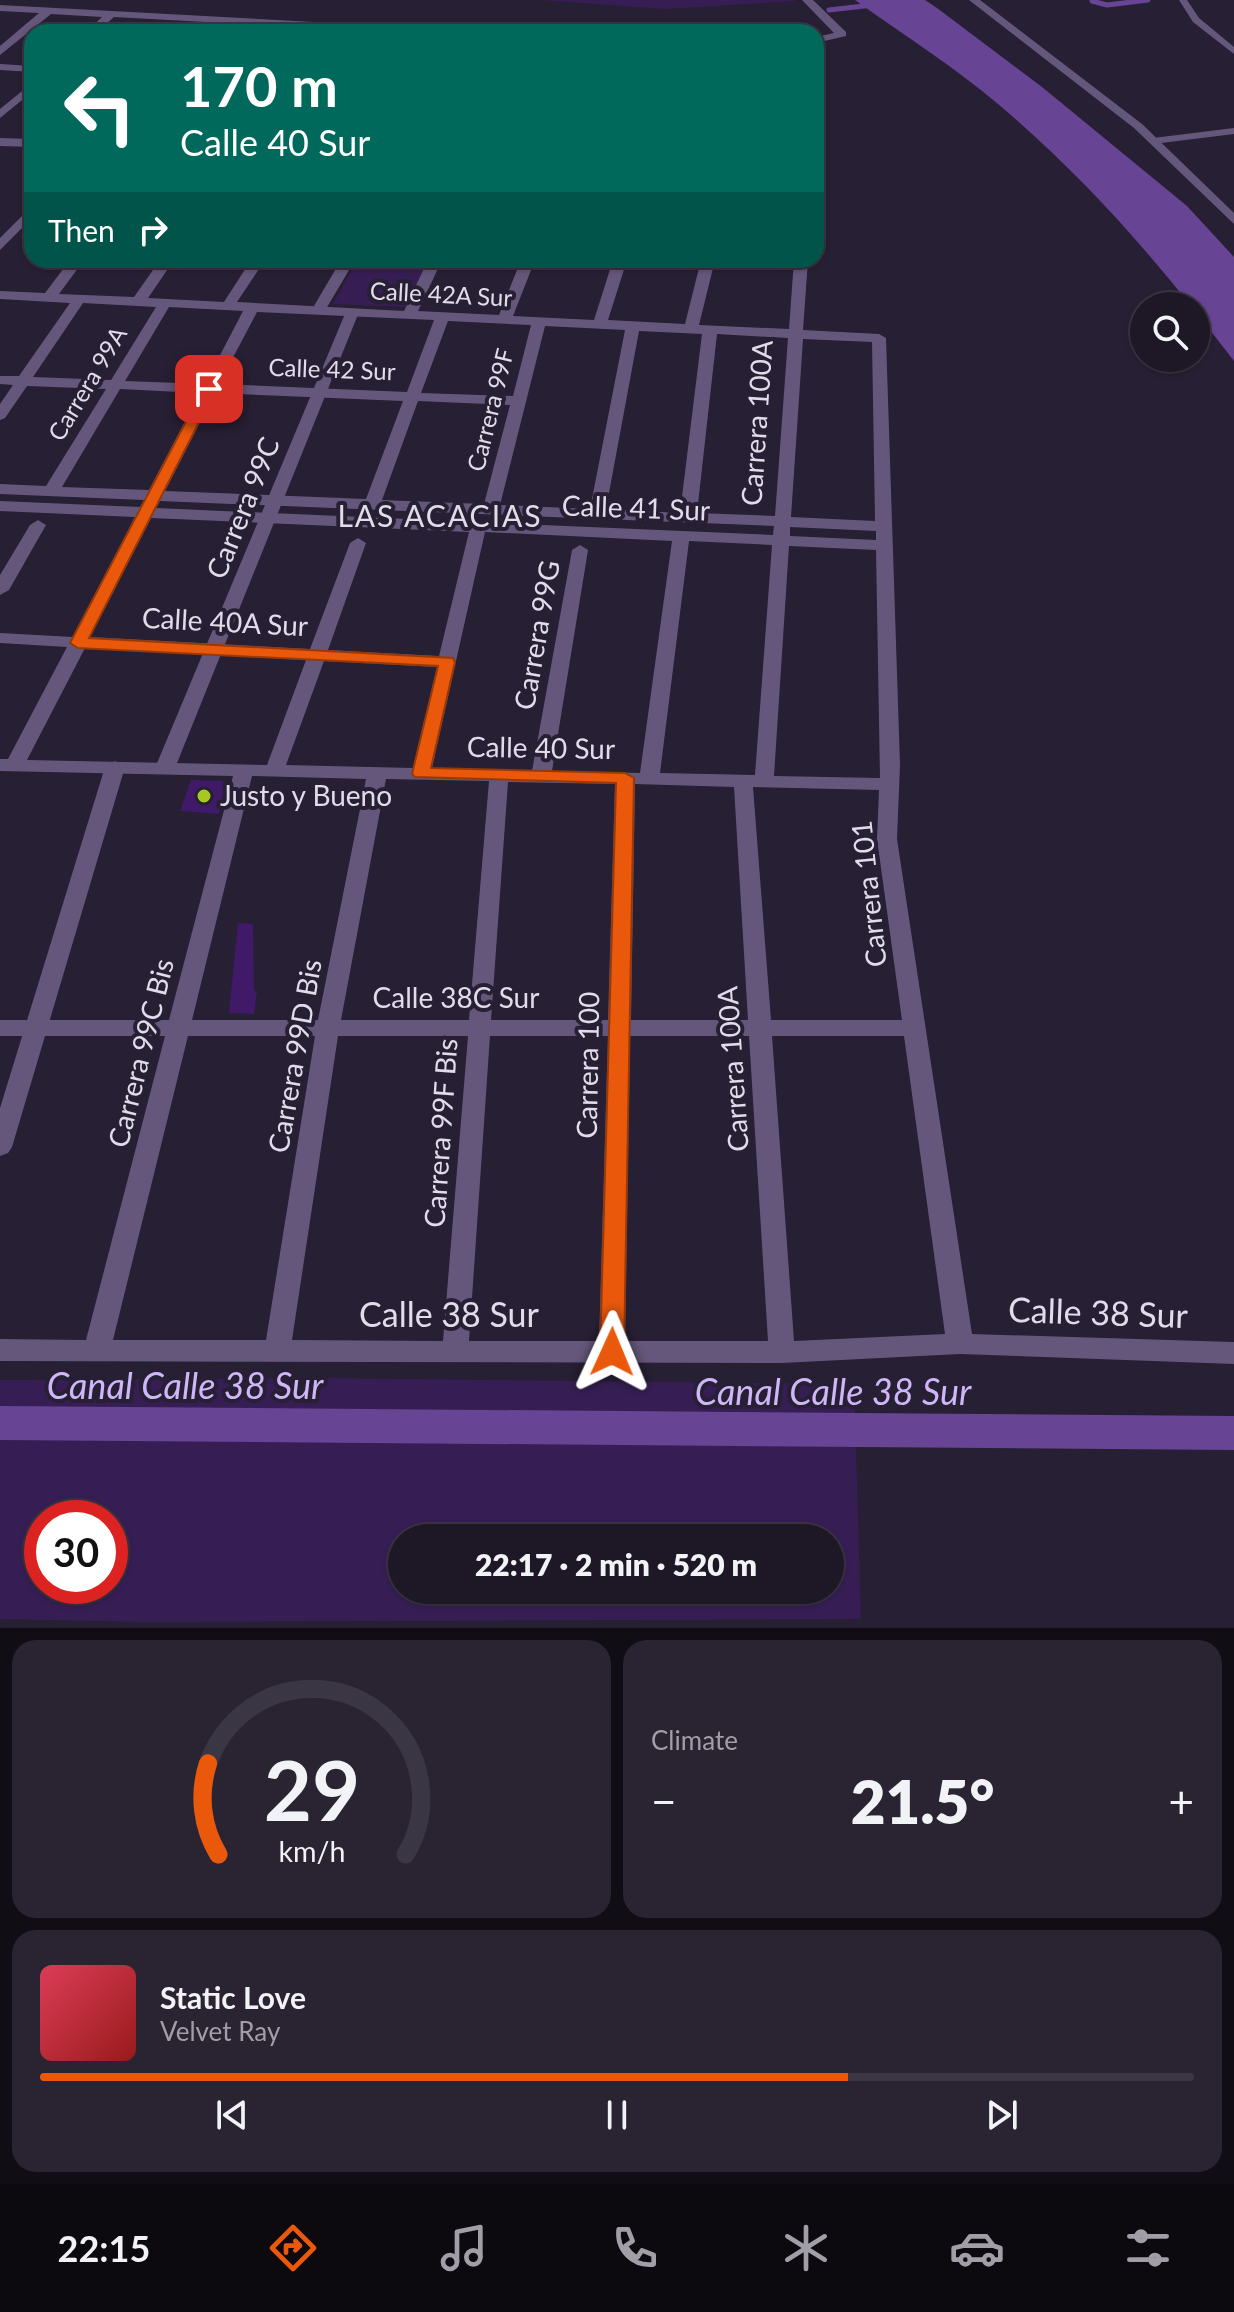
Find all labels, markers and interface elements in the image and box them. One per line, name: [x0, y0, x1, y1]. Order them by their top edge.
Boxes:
text: 170 m: [180, 52, 338, 119]
icon: left: [48, 56, 152, 160]
text: Calle 40 Sur: [180, 120, 370, 164]
icon: right: [131, 208, 175, 252]
text: Then: [48, 212, 115, 248]
street label: Calle 42A Sur: [369, 275, 513, 312]
map controls: [1130, 292, 1210, 372]
button: search: [1130, 292, 1210, 372]
street label: Carrera 99A: [41, 320, 133, 446]
street label: Carrera 100A: [733, 339, 779, 507]
street label: Carrera 99F: [460, 345, 519, 474]
street label: Calle 42 Sur: [268, 352, 396, 385]
pin: [175, 355, 243, 423]
icon: arrive: [187, 367, 231, 411]
street label: Carrera 99C: [198, 432, 286, 583]
street label: Calle 41 Sur: [561, 487, 711, 527]
district label: LAS ACACIAS: [337, 497, 543, 533]
street label: Carrera 99G: [506, 557, 566, 712]
street label: Calle 40A Sur: [141, 600, 309, 642]
street label: Calle 40 Sur: [467, 729, 615, 765]
place label: Justo y Bueno: [220, 778, 392, 812]
marker: Justo y Bueno: [195, 787, 213, 805]
street label: Carrera 101: [843, 819, 893, 969]
street label: Carrera 99C Bis: [100, 955, 180, 1151]
street label: Carrera 99D Bis: [260, 956, 328, 1155]
street label: Calle 38C Sur: [373, 980, 539, 1014]
street label: Carrera 100A: [709, 985, 755, 1153]
street label: Carrera 100: [569, 991, 605, 1139]
street label: Carrera 99F Bis: [416, 1037, 464, 1229]
street label: Calle 38 Sur: [1007, 1288, 1189, 1335]
street label: Calle 38 Sur: [359, 1293, 540, 1334]
position arrow: [570, 1310, 654, 1394]
water label: Canal Calle 38 Sur: [47, 1363, 324, 1407]
water label: Canal Calle 38 Sur: [695, 1369, 972, 1413]
speed limit sign: 30: [24, 1500, 128, 1604]
text: 22:17 · 2 min · 520 m: [475, 1546, 757, 1582]
text: Climate: [651, 1724, 738, 1756]
text: 29: [263, 1739, 360, 1839]
text: 21.5°: [851, 1765, 994, 1837]
text: −: [651, 1775, 677, 1827]
text: +: [1168, 1775, 1194, 1827]
text: km/h: [278, 1834, 345, 1868]
text: Static Love: [160, 1979, 306, 2015]
text: Velvet Ray: [160, 2015, 280, 2047]
icon: previous: [210, 2093, 254, 2137]
icon: pause: [595, 2093, 639, 2137]
icon: next: [980, 2093, 1024, 2137]
icon: directions: [265, 2220, 321, 2276]
icon: music: [436, 2220, 492, 2276]
icon: phone: [607, 2220, 663, 2276]
icon: climate: [778, 2220, 834, 2276]
icon: car: [949, 2220, 1005, 2276]
icon: filters: [1120, 2220, 1176, 2276]
text: 22:15: [58, 2226, 150, 2270]

